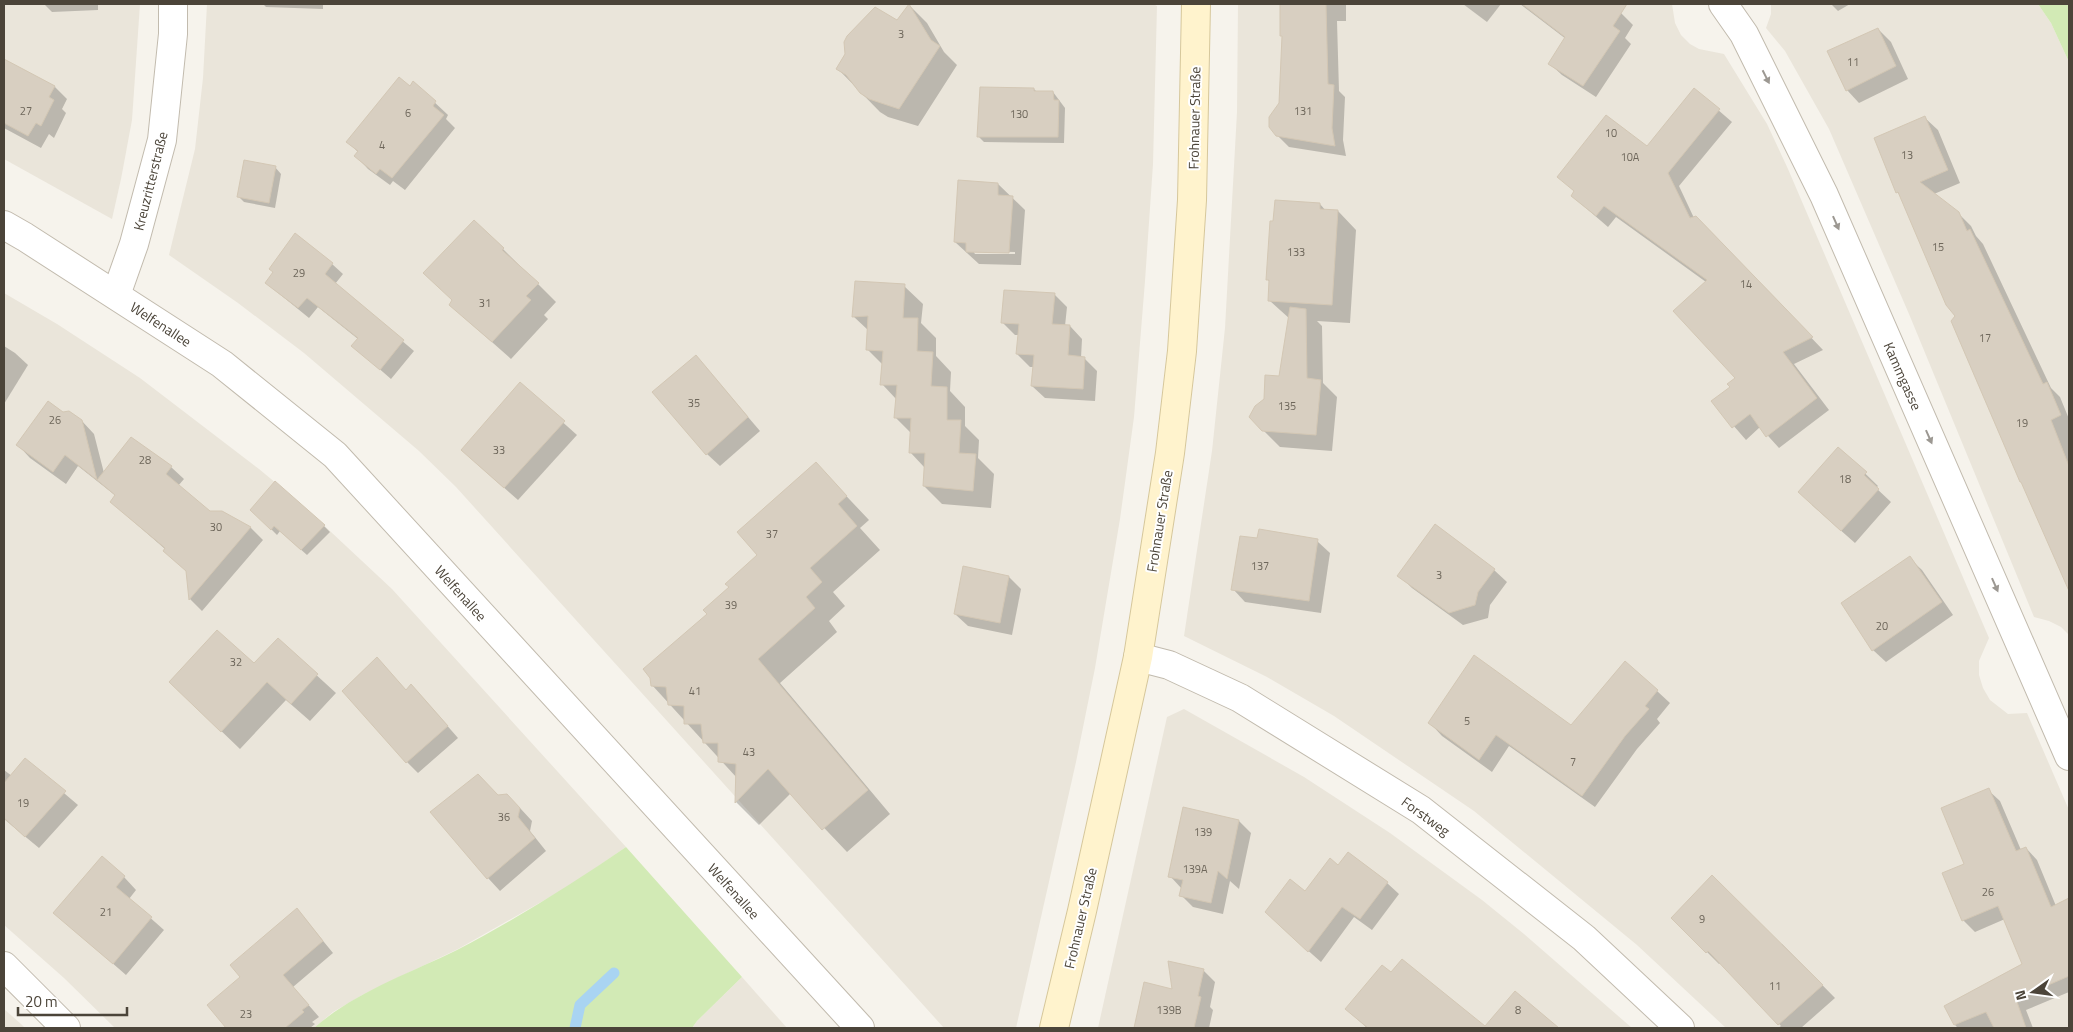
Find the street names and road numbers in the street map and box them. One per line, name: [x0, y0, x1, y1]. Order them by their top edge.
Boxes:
street label: Frohnauer Straße: [1183, 66, 1205, 170]
street label: Kreuzritterstraße: [128, 129, 172, 233]
street label: Welfenallee: [126, 296, 196, 352]
street label: Kammgasse: [1879, 339, 1927, 413]
street label: Frohnauer Straße: [1141, 468, 1177, 574]
street label: Welfenallee: [430, 560, 492, 626]
street label: Forstweg: [1397, 791, 1455, 841]
street label: Welfenallee: [703, 858, 765, 924]
street label: Frohnauer Straße: [1058, 865, 1102, 971]

